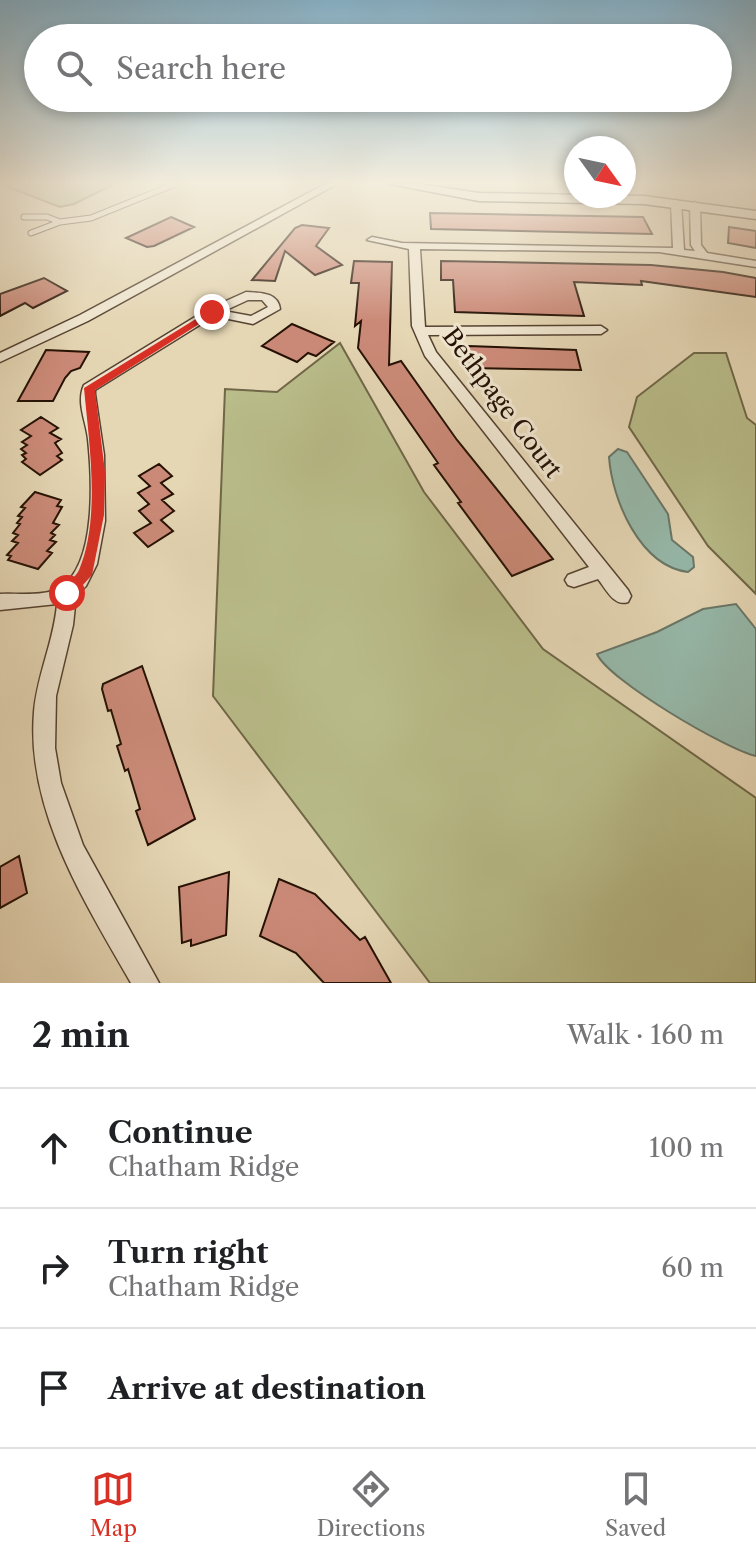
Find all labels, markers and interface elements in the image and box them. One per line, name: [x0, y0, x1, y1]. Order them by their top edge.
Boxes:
search box: [24, 24, 732, 112]
icon: search: [52, 46, 96, 90]
text: Search here: [116, 50, 286, 87]
north arrow: [564, 136, 636, 208]
route end: [194, 294, 230, 330]
street label: Bethpage Court: [437, 322, 568, 484]
route start: [49, 575, 85, 611]
text: 2 min: [32, 1014, 130, 1056]
text: Walk · 160 m: [567, 1019, 724, 1051]
text: Continue: [108, 1114, 253, 1151]
icon: ahead: [32, 1126, 76, 1170]
text: 100 m: [649, 1132, 724, 1164]
text: Chatham Ridge: [108, 1151, 299, 1183]
text: Turn right: [108, 1234, 268, 1271]
icon: right: [32, 1246, 76, 1290]
text: 60 m: [661, 1252, 724, 1284]
text: Chatham Ridge: [108, 1271, 299, 1303]
icon: arrive: [32, 1366, 76, 1410]
text: Arrive at destination: [108, 1370, 426, 1407]
tab: Map: [90, 1467, 137, 1542]
tab: Directions: [317, 1467, 425, 1542]
tab: Saved: [605, 1467, 666, 1542]

